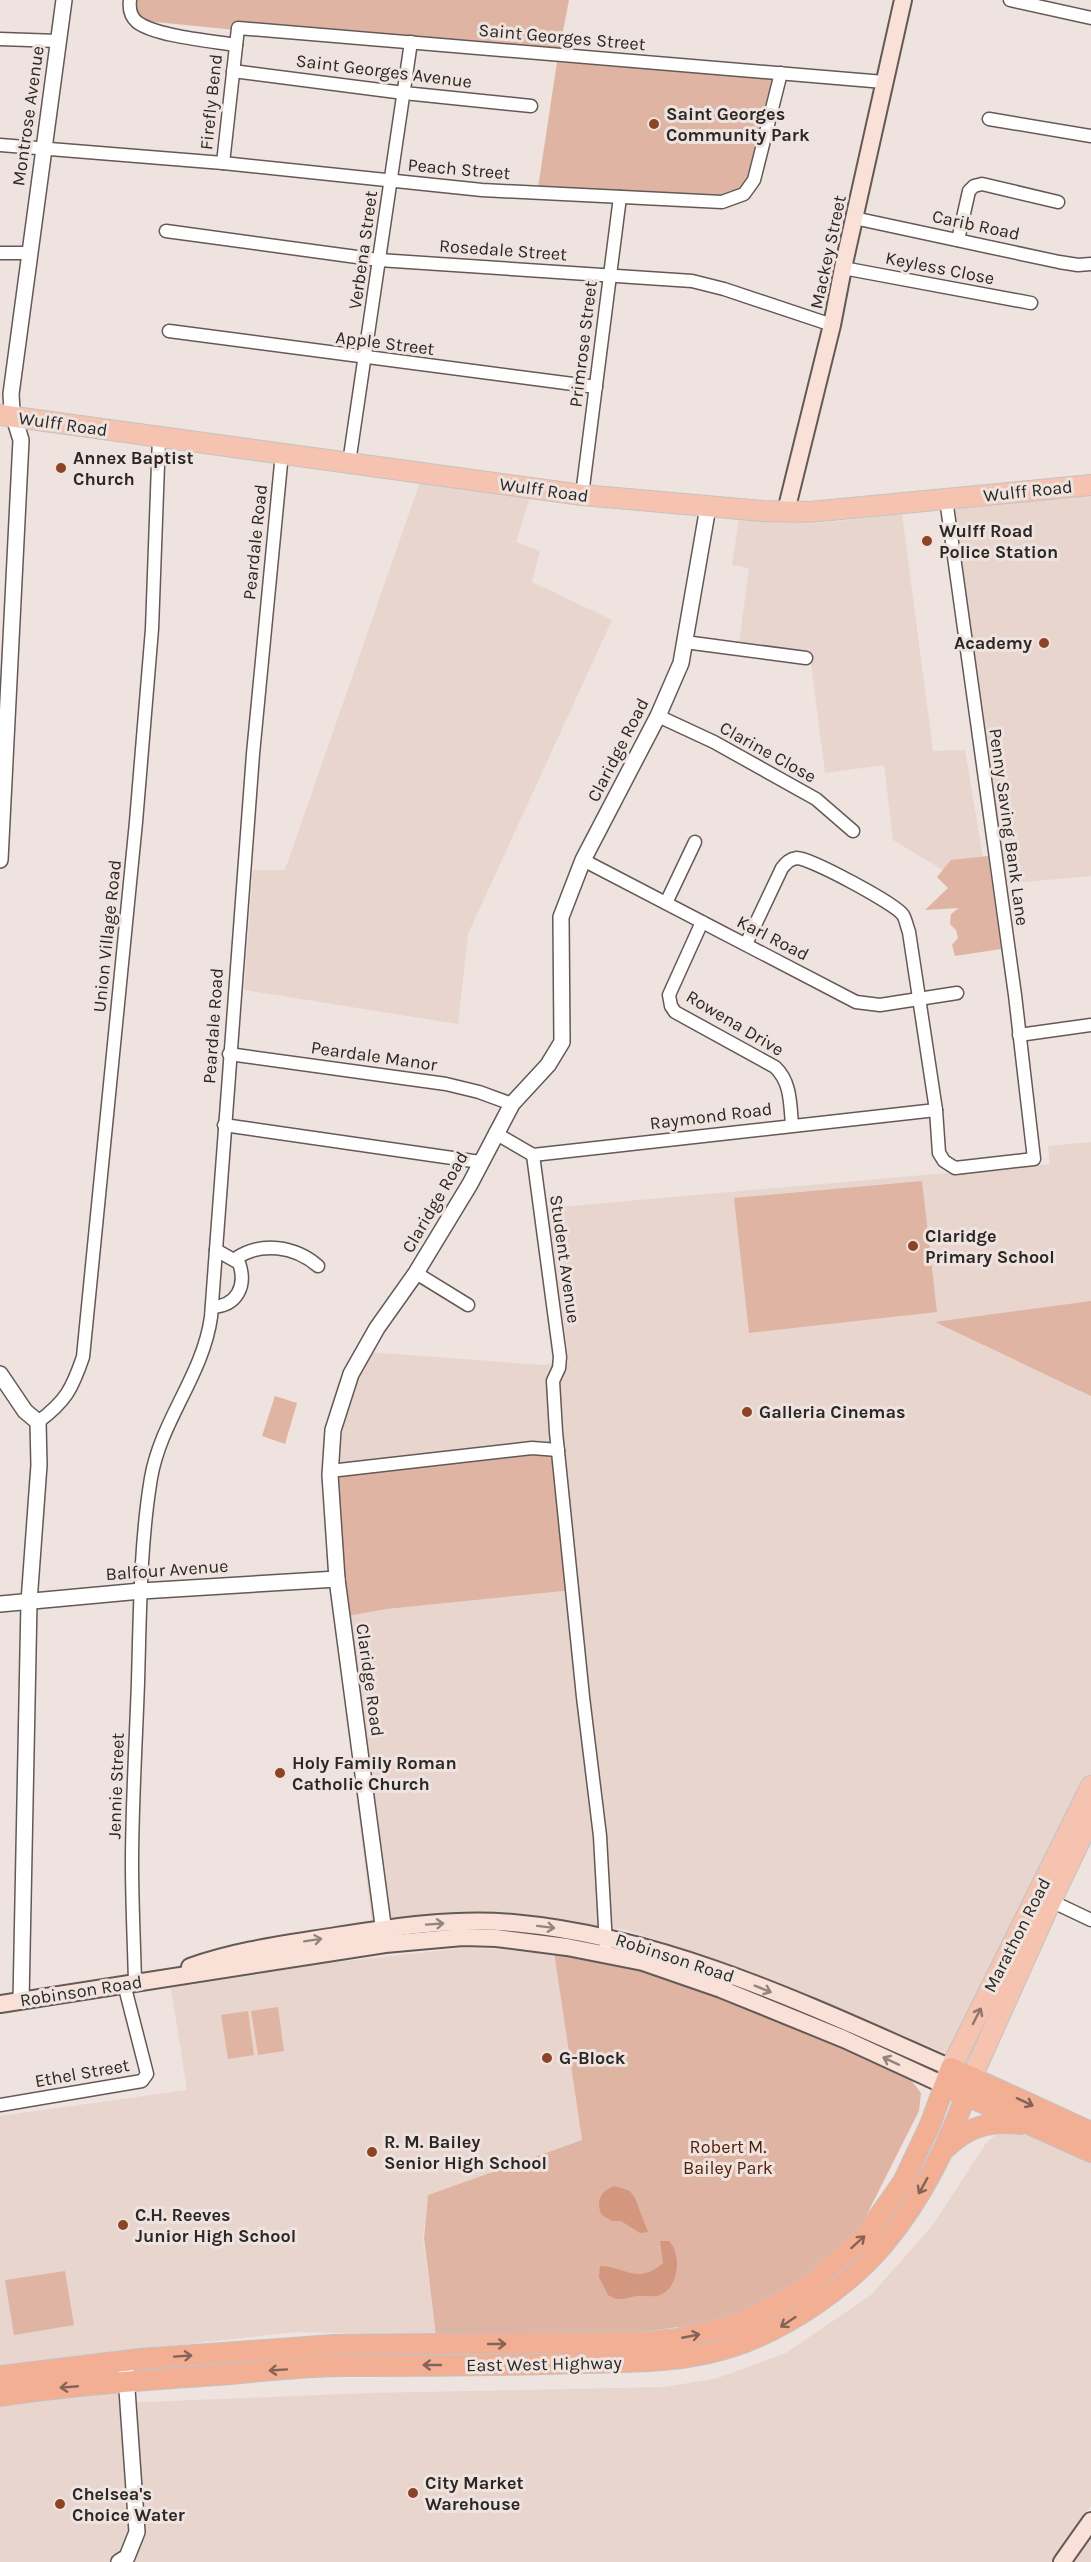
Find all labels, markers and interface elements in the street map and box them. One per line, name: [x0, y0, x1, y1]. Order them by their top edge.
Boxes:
street label: Saint Georges Street: [478, 19, 647, 55]
street label: Montrose Avenue: [7, 45, 49, 187]
street label: Saint Georges Avenue: [295, 49, 473, 93]
street label: Firefly Bend: [195, 53, 227, 151]
place label: Saint Georges Community Park: [666, 103, 810, 146]
marker: Saint Georges Community Park: [647, 117, 661, 131]
street label: Peach Street: [407, 154, 511, 184]
street label: Verbena Street: [344, 189, 382, 311]
street label: Mackey Street: [805, 193, 851, 311]
street label: Carib Road: [930, 205, 1022, 245]
street label: Rosedale Street: [438, 235, 568, 265]
street label: Keyless Close: [884, 247, 996, 289]
street label: Primrose Street: [564, 279, 602, 409]
street label: Apple Street: [334, 326, 436, 360]
street label: Wulff Road: [17, 407, 109, 441]
place label: Annex Baptist Church: [73, 447, 194, 490]
marker: Annex Baptist Church: [54, 461, 68, 475]
street label: Wulff Road: [498, 473, 590, 507]
street label: Wulff Road: [982, 475, 1074, 507]
street label: Peardale Road: [238, 483, 272, 601]
place label: Wulff Road Police Station: [939, 520, 1058, 563]
marker: Wulff Road Police Station: [920, 534, 934, 548]
place label: Academy: [954, 632, 1032, 654]
marker: Academy: [1037, 636, 1051, 650]
street label: Claridge Road: [582, 694, 654, 806]
street label: Clarine Close: [716, 716, 820, 788]
street label: Penny Saving Bank Lane: [984, 727, 1034, 927]
street label: Union Village Road: [88, 858, 126, 1014]
street label: Karl Road: [733, 910, 813, 966]
street label: Peardale Road: [198, 967, 228, 1085]
street label: Rowena Drive: [682, 985, 788, 1061]
street label: Peardale Manor: [310, 1036, 439, 1076]
street label: Raymond Road: [649, 1098, 773, 1134]
street label: Claridge Road: [397, 1147, 473, 1257]
street label: Student Avenue: [545, 1193, 585, 1325]
place label: Claridge Primary School: [925, 1225, 1055, 1268]
marker: Claridge Primary School: [906, 1239, 920, 1253]
place label: Galleria Cinemas: [759, 1401, 905, 1423]
marker: Galleria Cinemas: [740, 1405, 754, 1419]
street label: Balfour Avenue: [105, 1555, 229, 1585]
street label: Claridge Road: [351, 1622, 389, 1738]
street label: Jennie Street: [103, 1732, 129, 1840]
place label: Holy Family Roman Catholic Church: [292, 1752, 457, 1795]
marker: Holy Family Roman Catholic Church: [273, 1766, 287, 1780]
street label: Marathon Road: [979, 1874, 1055, 1996]
one-way arrow: [425, 1919, 445, 1930]
one-way arrow: [536, 1922, 556, 1933]
street label: Robinson Road: [613, 1928, 737, 1988]
one-way arrow: [303, 1934, 323, 1945]
street label: Robinson Road: [18, 1970, 144, 2012]
one-way arrow: [754, 1984, 772, 1995]
one-way arrow: [971, 2007, 983, 2025]
place label: G-Block: [559, 2047, 626, 2069]
marker: G-Block: [540, 2051, 554, 2065]
street label: Ethel Street: [33, 2054, 131, 2092]
one-way arrow: [883, 2055, 901, 2067]
one-way arrow: [1016, 2096, 1034, 2108]
place label: R. M. Bailey Senior High School: [384, 2131, 547, 2174]
park label: Robert M. Bailey Park: [683, 2136, 773, 2179]
marker: R. M. Bailey Senior High School: [365, 2145, 379, 2159]
one-way arrow: [917, 2176, 928, 2194]
place label: C.H. Reeves Junior High School: [135, 2204, 296, 2247]
marker: C.H. Reeves Junior High School: [116, 2218, 130, 2232]
one-way arrow: [851, 2235, 866, 2249]
one-way arrow: [780, 2316, 796, 2328]
one-way arrow: [681, 2330, 700, 2341]
one-way arrow: [486, 2338, 506, 2350]
one-way arrow: [173, 2350, 193, 2361]
street label: East West Highway: [466, 2352, 623, 2376]
one-way arrow: [422, 2360, 442, 2371]
one-way arrow: [268, 2365, 288, 2376]
one-way arrow: [59, 2382, 79, 2393]
place label: City Market Warehouse: [425, 2472, 524, 2515]
place label: Chelsea's Choice Water: [72, 2483, 185, 2526]
marker: City Market Warehouse: [406, 2486, 420, 2500]
marker: Chelsea's Choice Water: [53, 2497, 67, 2511]

